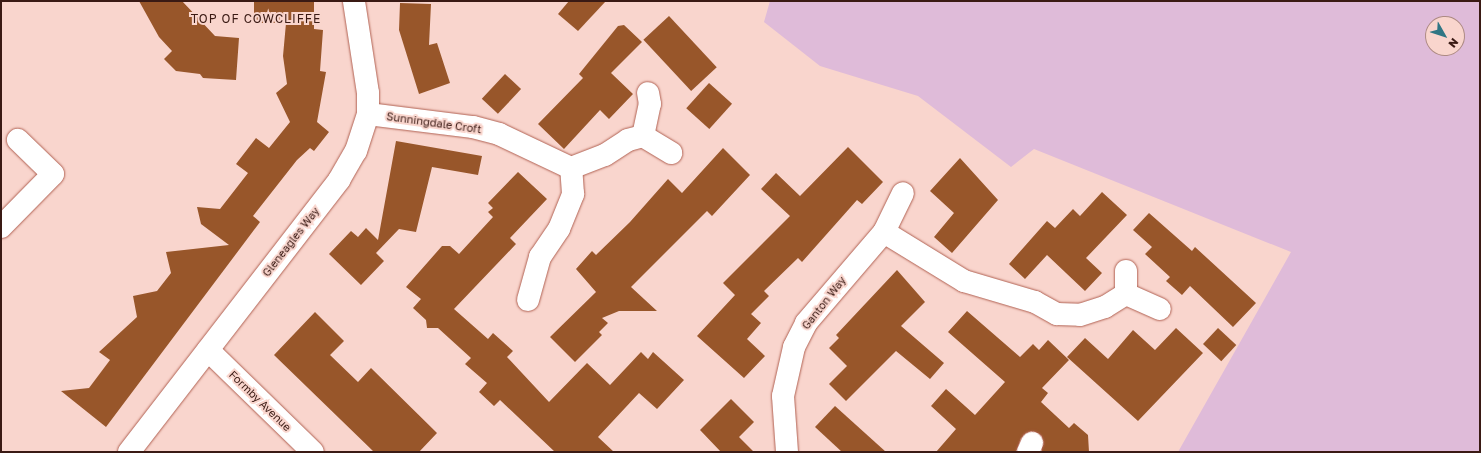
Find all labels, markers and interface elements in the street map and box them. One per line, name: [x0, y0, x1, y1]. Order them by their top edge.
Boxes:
district label: TOP OF COWCLIFFE: [191, 12, 321, 26]
north arrow: [1425, 16, 1465, 56]
text: N: [1446, 36, 1462, 51]
street label: Sunningdale Croft: [386, 110, 482, 136]
street label: Gleneagles Way: [260, 205, 322, 279]
street label: Ganton Way: [799, 274, 849, 332]
street label: Formby Avenue: [226, 368, 294, 434]

